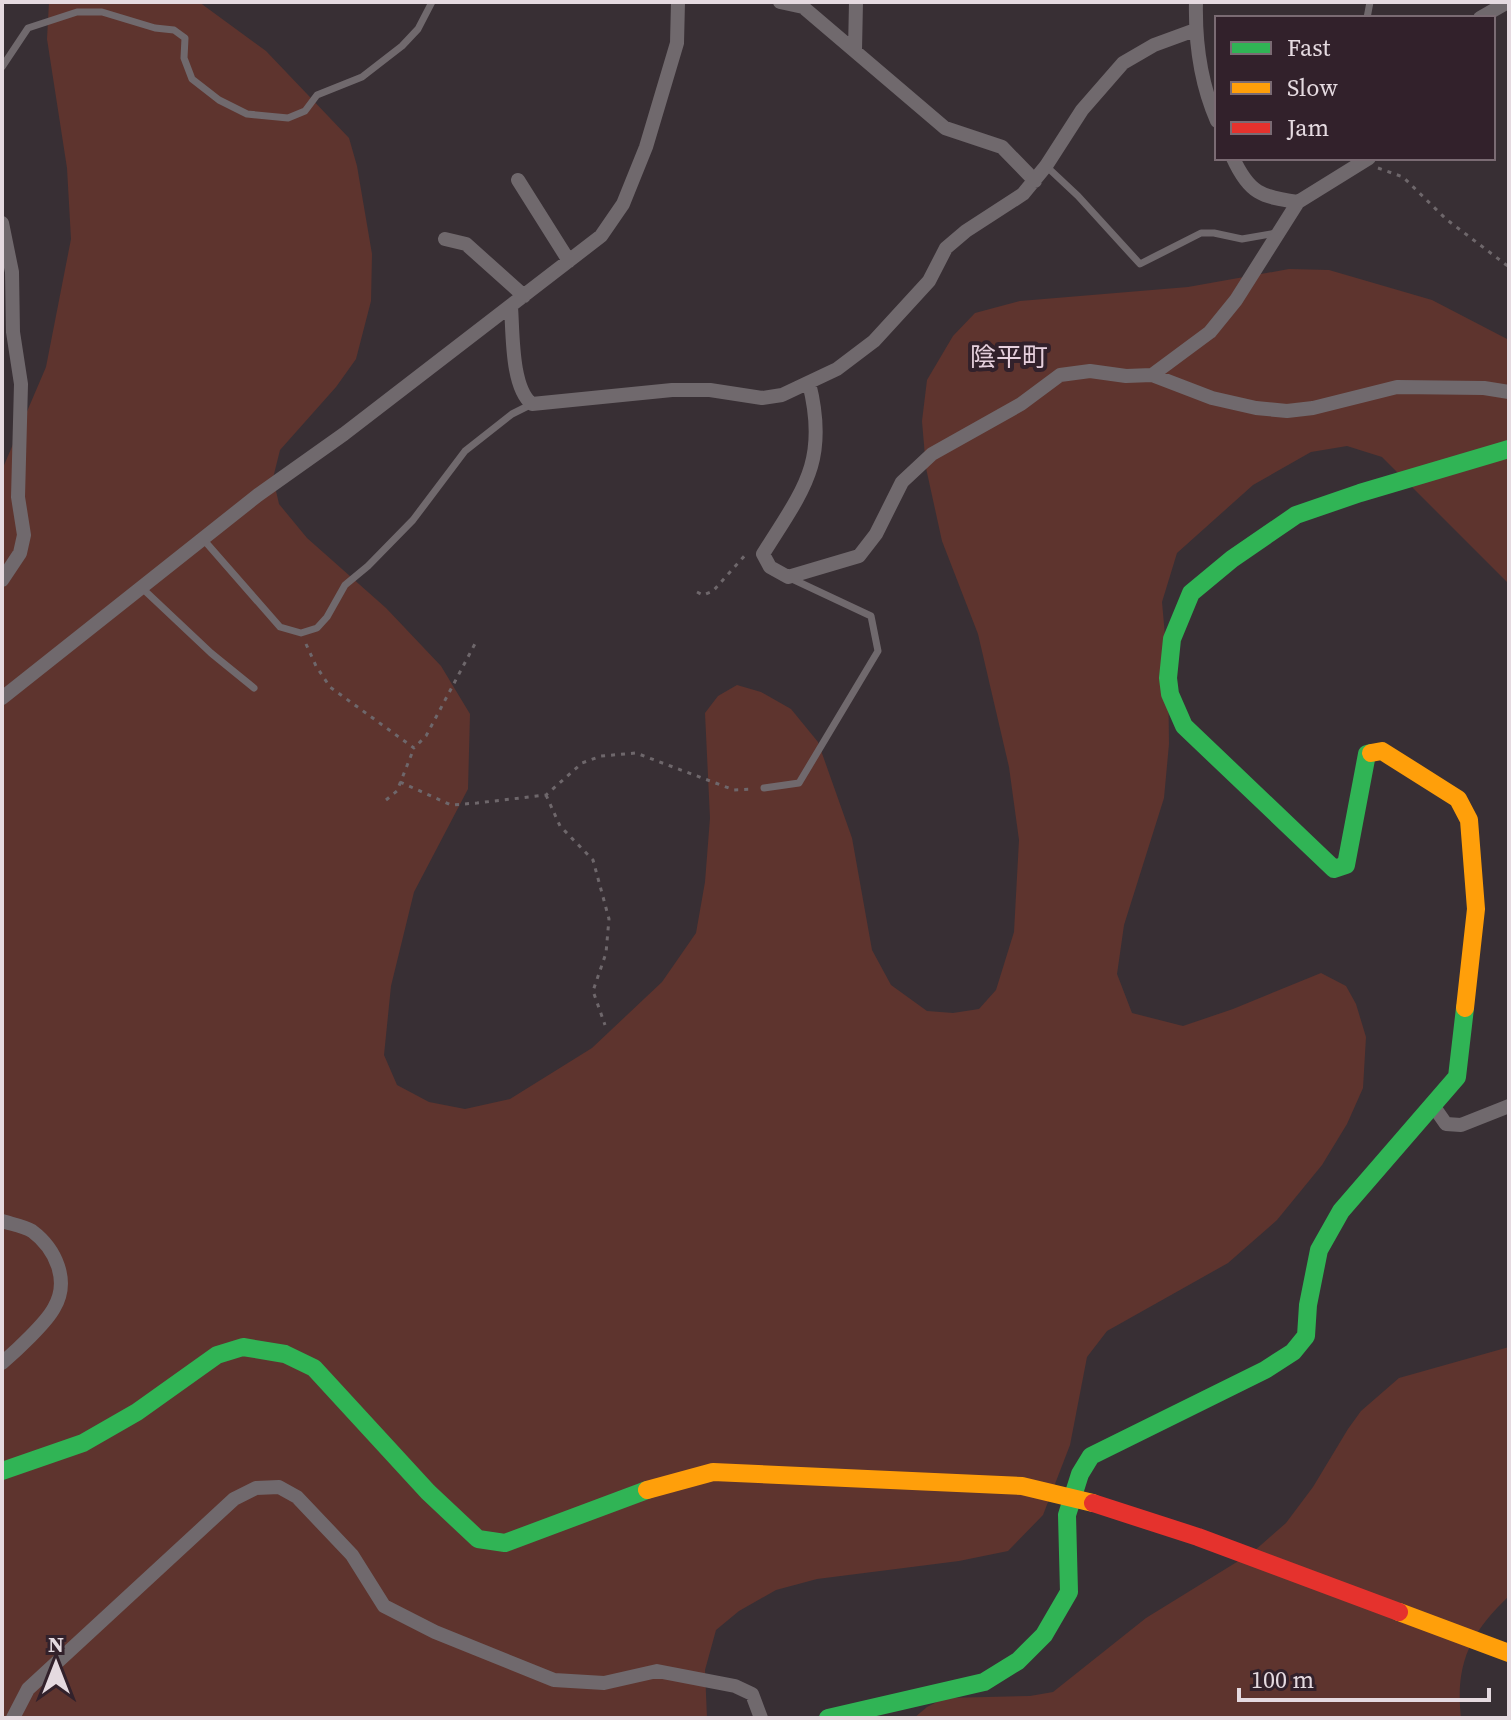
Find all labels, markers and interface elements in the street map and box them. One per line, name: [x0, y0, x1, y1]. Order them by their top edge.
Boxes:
legend: [1215, 16, 1495, 160]
text: Fast: [1287, 31, 1331, 64]
text: Slow: [1287, 71, 1338, 104]
text: Jam: [1286, 111, 1329, 144]
district label: 陰平町: [970, 339, 1048, 375]
north arrow: [16, 1624, 96, 1704]
text: N: [48, 1629, 64, 1659]
scale bar: [1239, 1652, 1489, 1702]
text: 100 m: [1251, 1663, 1314, 1696]

